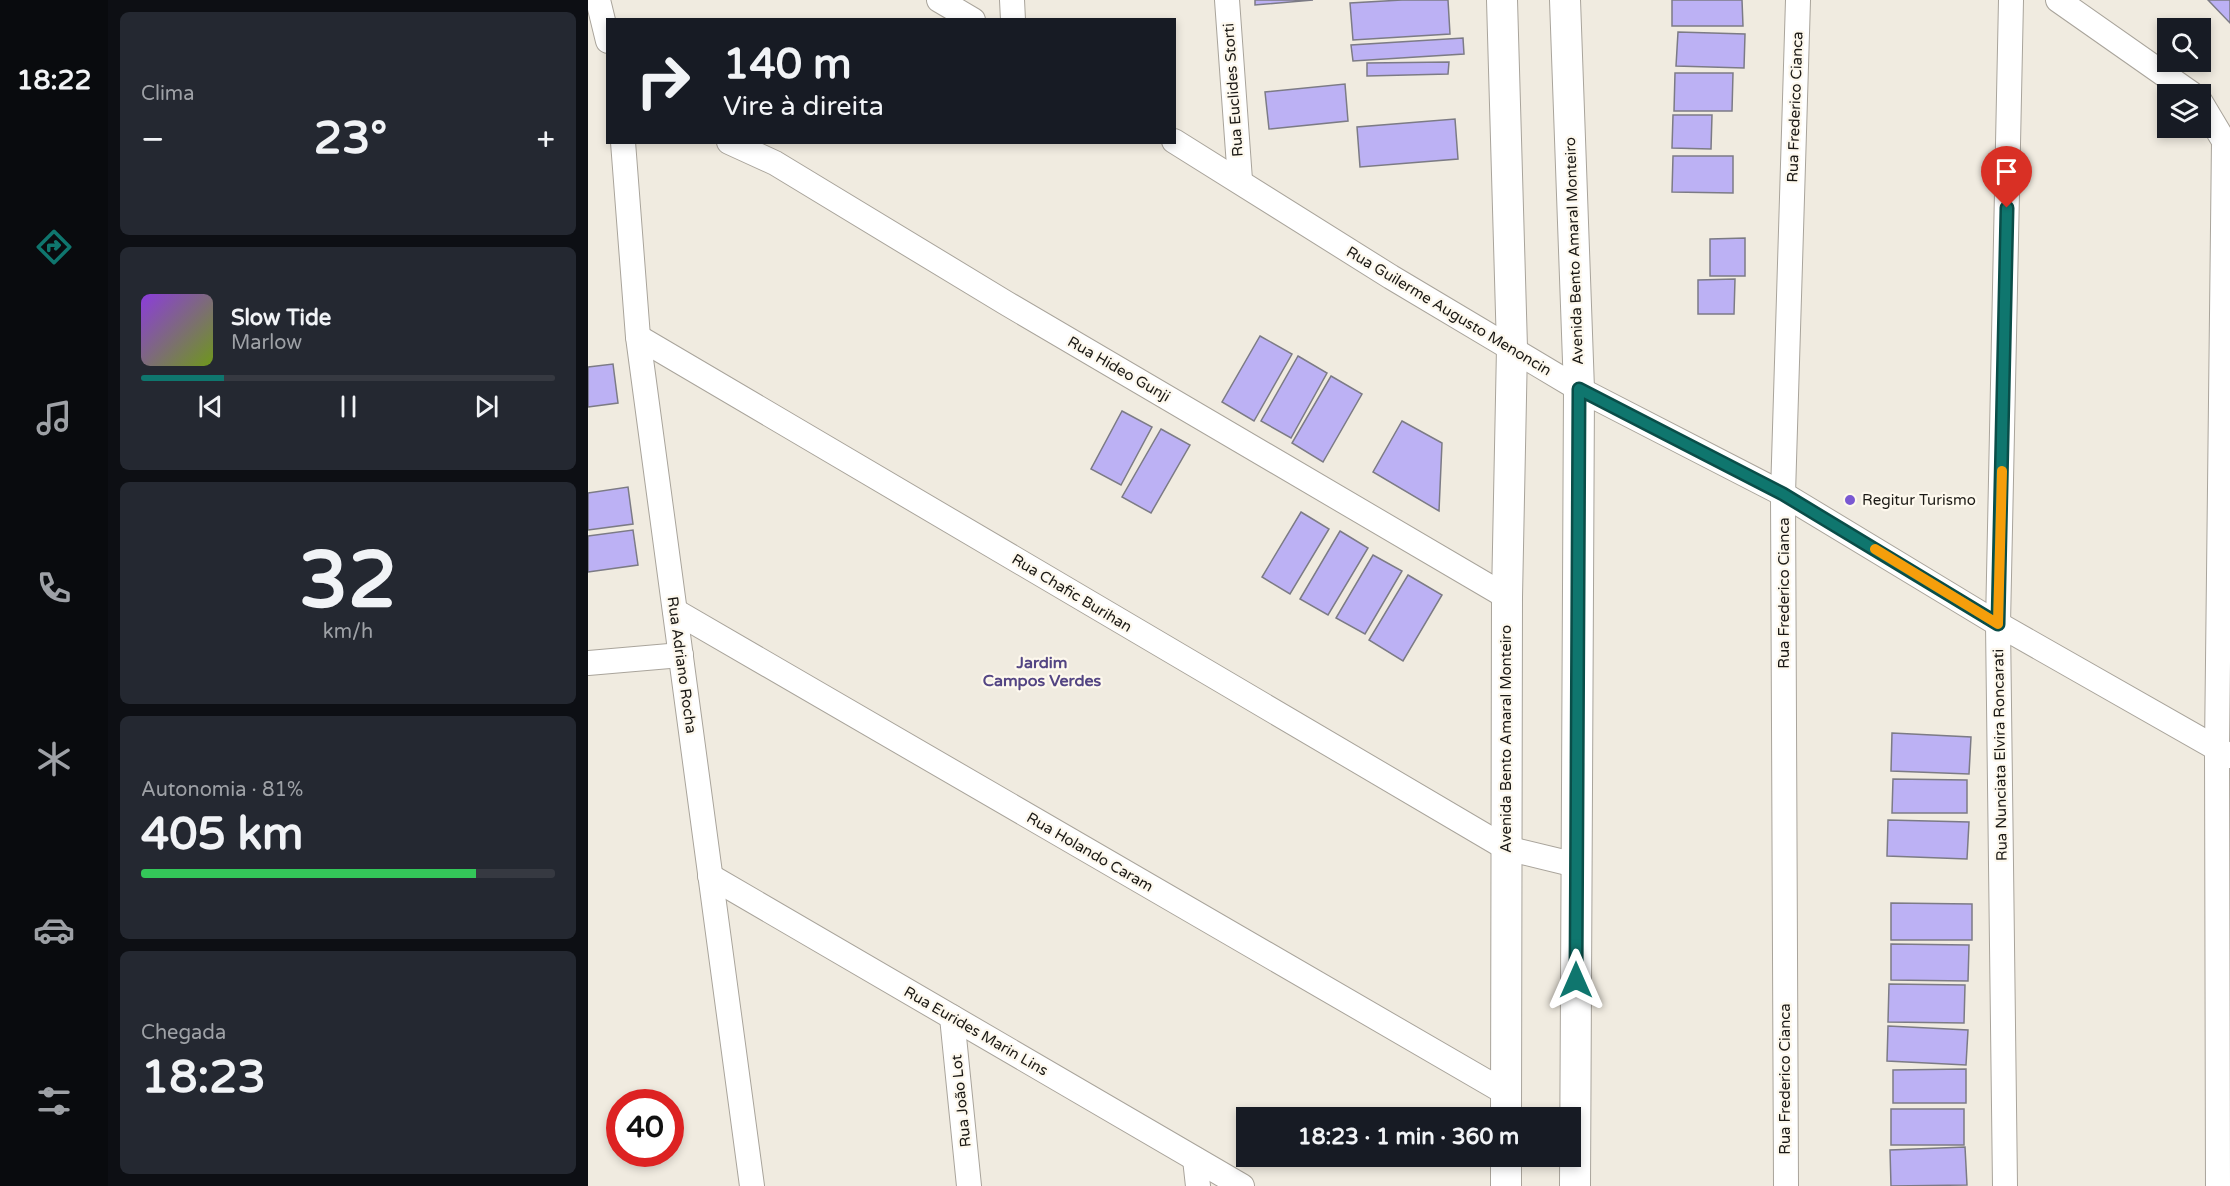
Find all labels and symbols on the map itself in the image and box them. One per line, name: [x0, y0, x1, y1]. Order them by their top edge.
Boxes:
street label: Rua Euclides Storti: [1219, 23, 1247, 157]
street label: Rua Frederico Cianca: [1783, 31, 1807, 183]
street label: Avenida Bento Amaral Monteiro: [1561, 137, 1587, 365]
pin: [1981, 146, 2032, 208]
street label: Rua Guilerme Augusto Menoncin: [1343, 243, 1555, 379]
street label: Rua Hideo Gunji: [1065, 332, 1173, 406]
place label: Regitur Turismo: [1862, 491, 1976, 509]
marker: Regitur Turismo: [1843, 493, 1857, 507]
street label: Rua Frederico Cianca: [1775, 517, 1793, 669]
street label: Rua Chafic Burihan: [1009, 550, 1135, 636]
street label: Rua Adriano Rocha: [663, 595, 701, 735]
street label: Avenida Bento Amaral Monteiro: [1497, 625, 1515, 853]
street label: Rua Nunciata Elvira Roncarati: [1989, 649, 2011, 861]
district label: Jardim Campos Verdes: [983, 653, 1102, 691]
street label: Rua Holando Caram: [1024, 808, 1156, 896]
position arrow: [1544, 948, 1608, 1012]
street label: Rua Eurides Marin Lins: [901, 982, 1051, 1080]
street label: Rua Frederico Cianca: [1776, 1003, 1794, 1155]
street label: Rua João Lot: [947, 1053, 975, 1148]
speed limit sign: 40: [606, 1089, 684, 1167]

